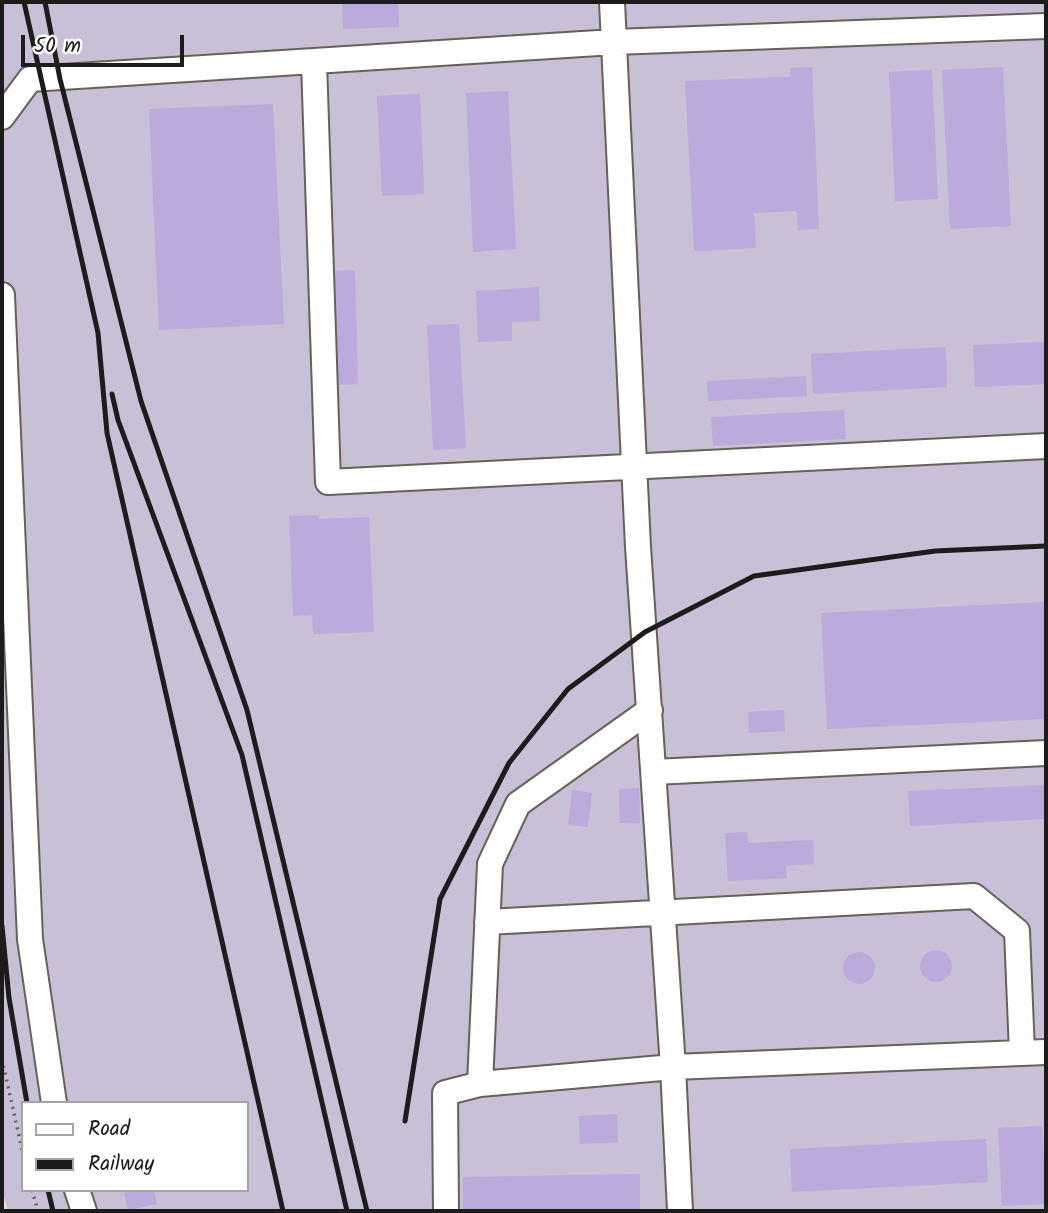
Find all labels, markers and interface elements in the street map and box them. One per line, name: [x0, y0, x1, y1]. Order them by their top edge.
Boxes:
scale bar: [24, 21, 187, 65]
text: 50 m: [34, 30, 81, 63]
legend: [21, 1101, 248, 1192]
text: Road: [88, 1113, 130, 1146]
text: Railway: [88, 1148, 154, 1181]

